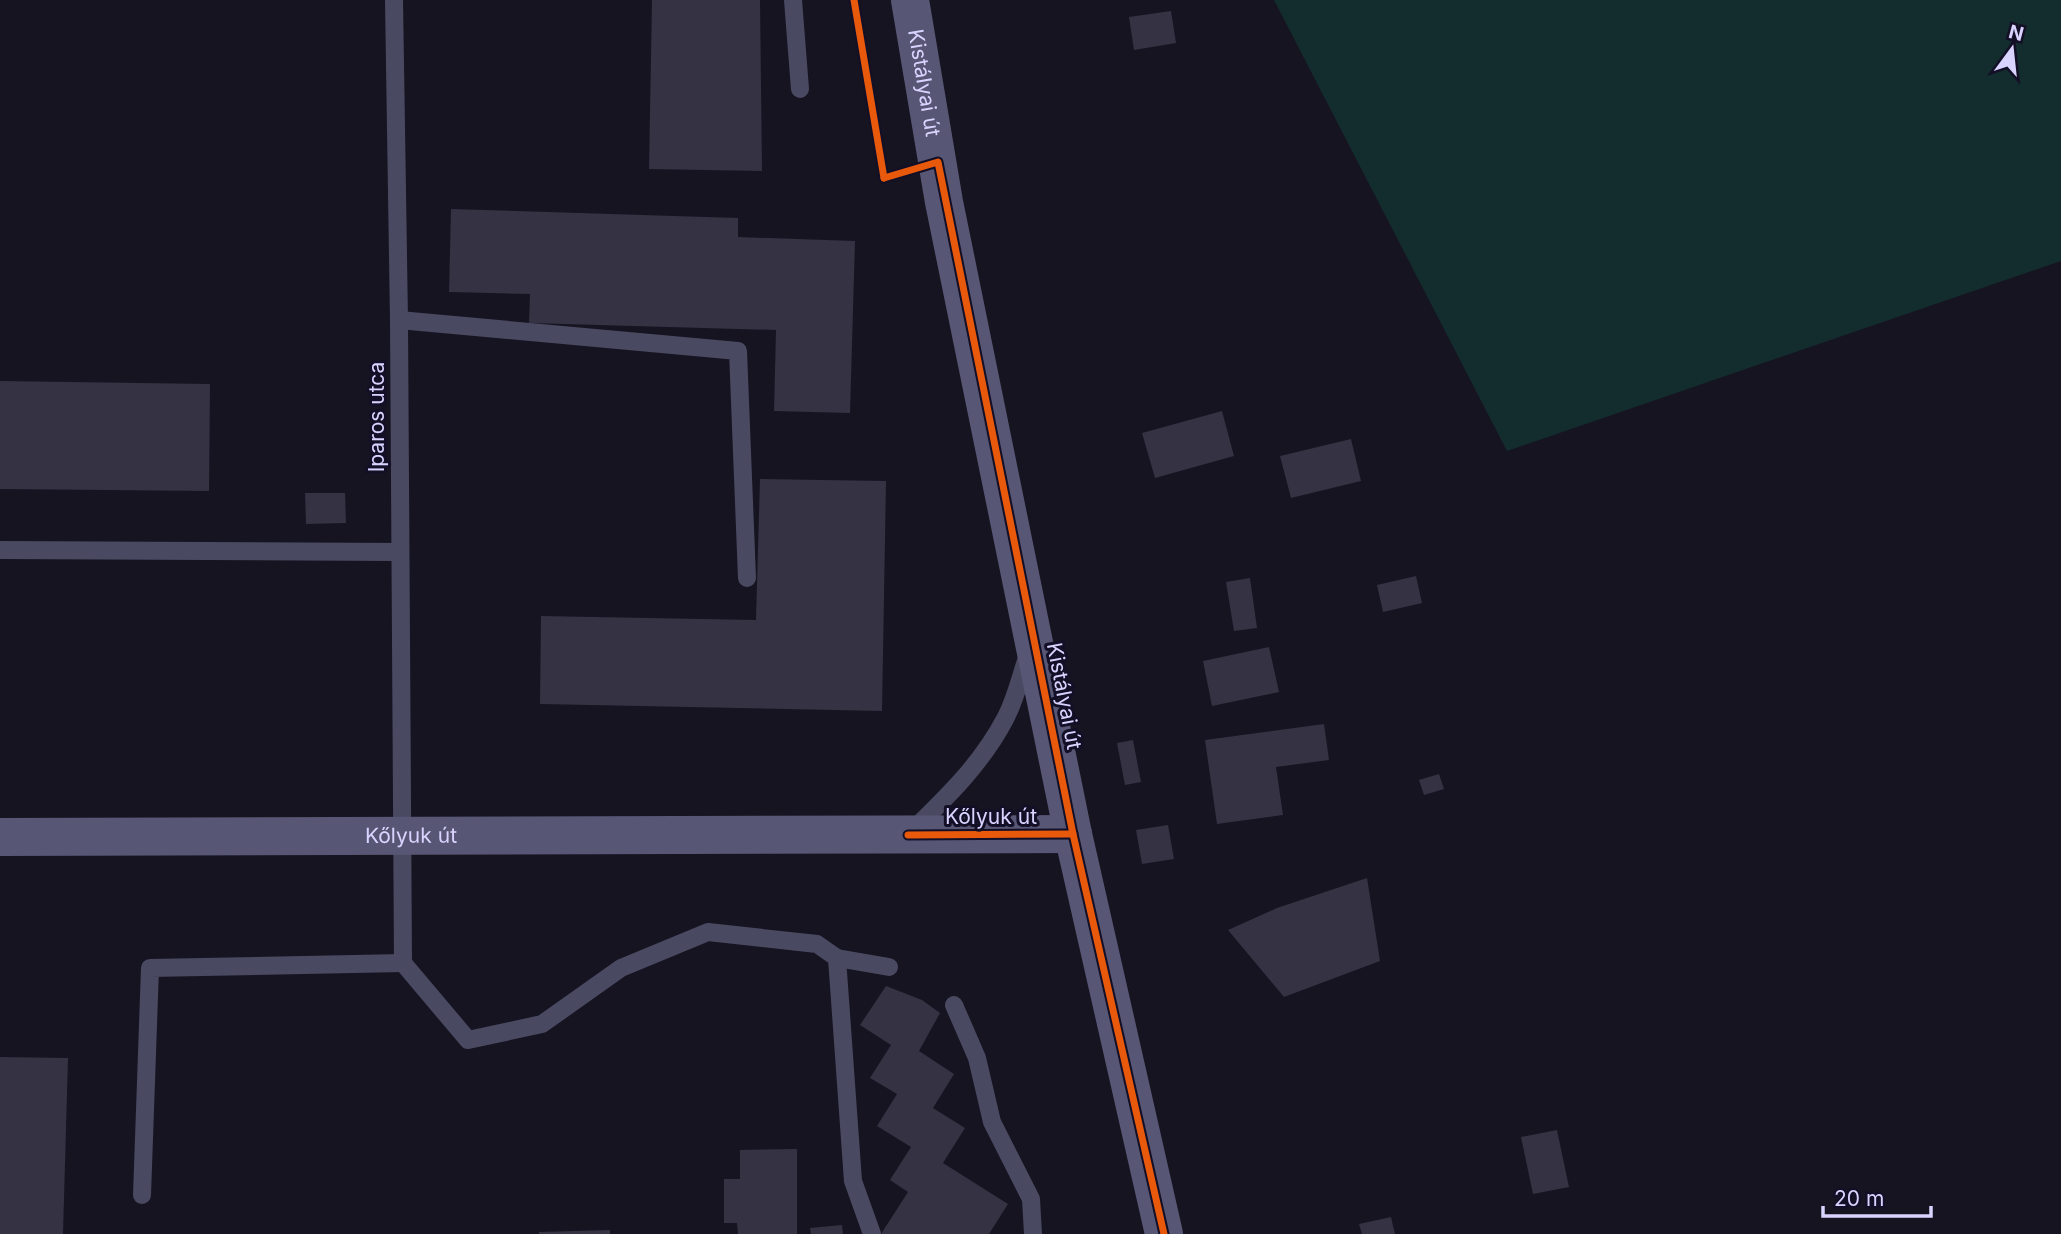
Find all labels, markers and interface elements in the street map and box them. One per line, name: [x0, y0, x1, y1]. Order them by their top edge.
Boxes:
north arrow: [1977, 14, 2047, 84]
text: N: [2006, 20, 2026, 46]
street label: Kistályai út: [903, 27, 946, 138]
street label: Iparos utca: [364, 362, 389, 472]
street label: Kistályai út: [1042, 640, 1087, 752]
street label: Kőlyuk út: [945, 804, 1037, 829]
street label: Kőlyuk út: [365, 823, 457, 848]
scale bar: [1823, 1174, 1932, 1218]
text: 20 m: [1834, 1186, 1884, 1211]

